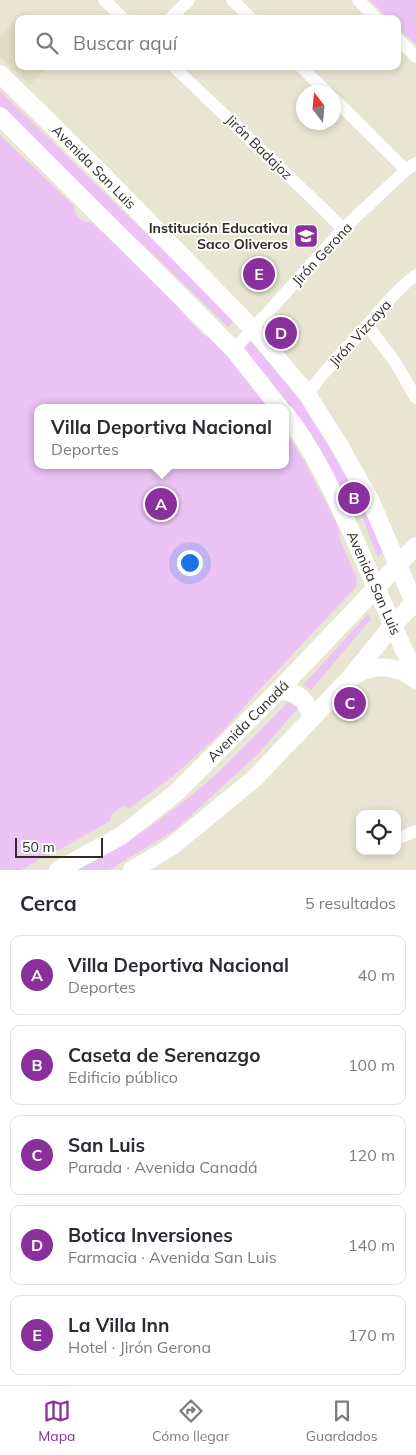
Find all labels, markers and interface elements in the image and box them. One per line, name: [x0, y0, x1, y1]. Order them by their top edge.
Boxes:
search box: [15, 15, 401, 70]
icon: search: [33, 29, 61, 57]
text: Buscar aquí: [73, 31, 177, 55]
north arrow: [296, 85, 341, 130]
street label: Jirón Badajoz: [222, 111, 296, 183]
street label: Avenida San Luis: [48, 121, 140, 213]
place label: Institución Educativa Saco Oliveros: [149, 219, 288, 253]
street label: Jirón Gerona: [288, 219, 356, 289]
school or university icon: Institución Educativa Saco Oliveros: [293, 223, 319, 249]
pin: E: [243, 255, 275, 293]
street label: Jirón Vizcaya: [325, 296, 395, 370]
pin: D: [265, 314, 297, 352]
popup: [34, 404, 289, 469]
text: Villa Deportiva Nacional: [51, 415, 272, 439]
text: Deportes: [51, 439, 119, 459]
pin: B: [338, 479, 370, 517]
pin: A: [145, 485, 177, 523]
street label: Avenida San Luis: [343, 528, 405, 638]
your location: [177, 550, 203, 576]
street label: Avenida Canadá: [203, 676, 293, 766]
pin: C: [334, 684, 366, 722]
map controls: [356, 810, 401, 855]
button: locate: [356, 810, 401, 855]
scale bar: [15, 835, 102, 858]
text: 50 m: [22, 838, 55, 856]
text: Cerca: [20, 890, 77, 916]
text: 5 resultados: [305, 893, 396, 913]
text: Villa Deportiva Nacional: [68, 953, 289, 977]
text: A: [31, 965, 43, 985]
text: 40 m: [358, 965, 395, 985]
text: Deportes: [68, 977, 136, 997]
text: Caseta de Serenazgo: [68, 1043, 260, 1067]
text: B: [31, 1055, 43, 1075]
text: 100 m: [348, 1055, 395, 1075]
text: Edificio público: [68, 1067, 178, 1087]
text: San Luis: [68, 1133, 145, 1157]
text: C: [32, 1145, 42, 1165]
text: 120 m: [348, 1145, 395, 1165]
text: Parada · Avenida Canadá: [68, 1157, 258, 1177]
text: Botica Inversiones: [68, 1223, 233, 1247]
text: D: [31, 1235, 43, 1255]
text: 140 m: [348, 1235, 395, 1255]
text: Farmacia · Avenida San Luis: [68, 1247, 277, 1267]
text: La Villa Inn: [68, 1313, 170, 1337]
text: E: [32, 1325, 42, 1345]
text: 170 m: [348, 1325, 395, 1345]
text: Hotel · Jirón Gerona: [68, 1337, 211, 1357]
tab: Mapa: [38, 1397, 76, 1445]
tab: Cómo llegar: [152, 1397, 229, 1445]
tab: Guardados: [306, 1397, 378, 1445]

